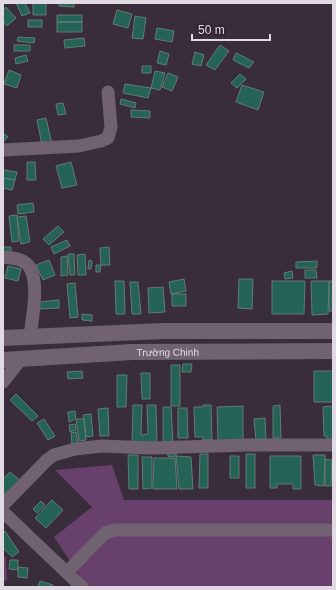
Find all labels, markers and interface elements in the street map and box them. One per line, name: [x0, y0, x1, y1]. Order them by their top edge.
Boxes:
scale bar: [192, 16, 270, 42]
text: 50 m: [198, 23, 225, 37]
street label: Trường Chinh: [137, 347, 199, 358]

